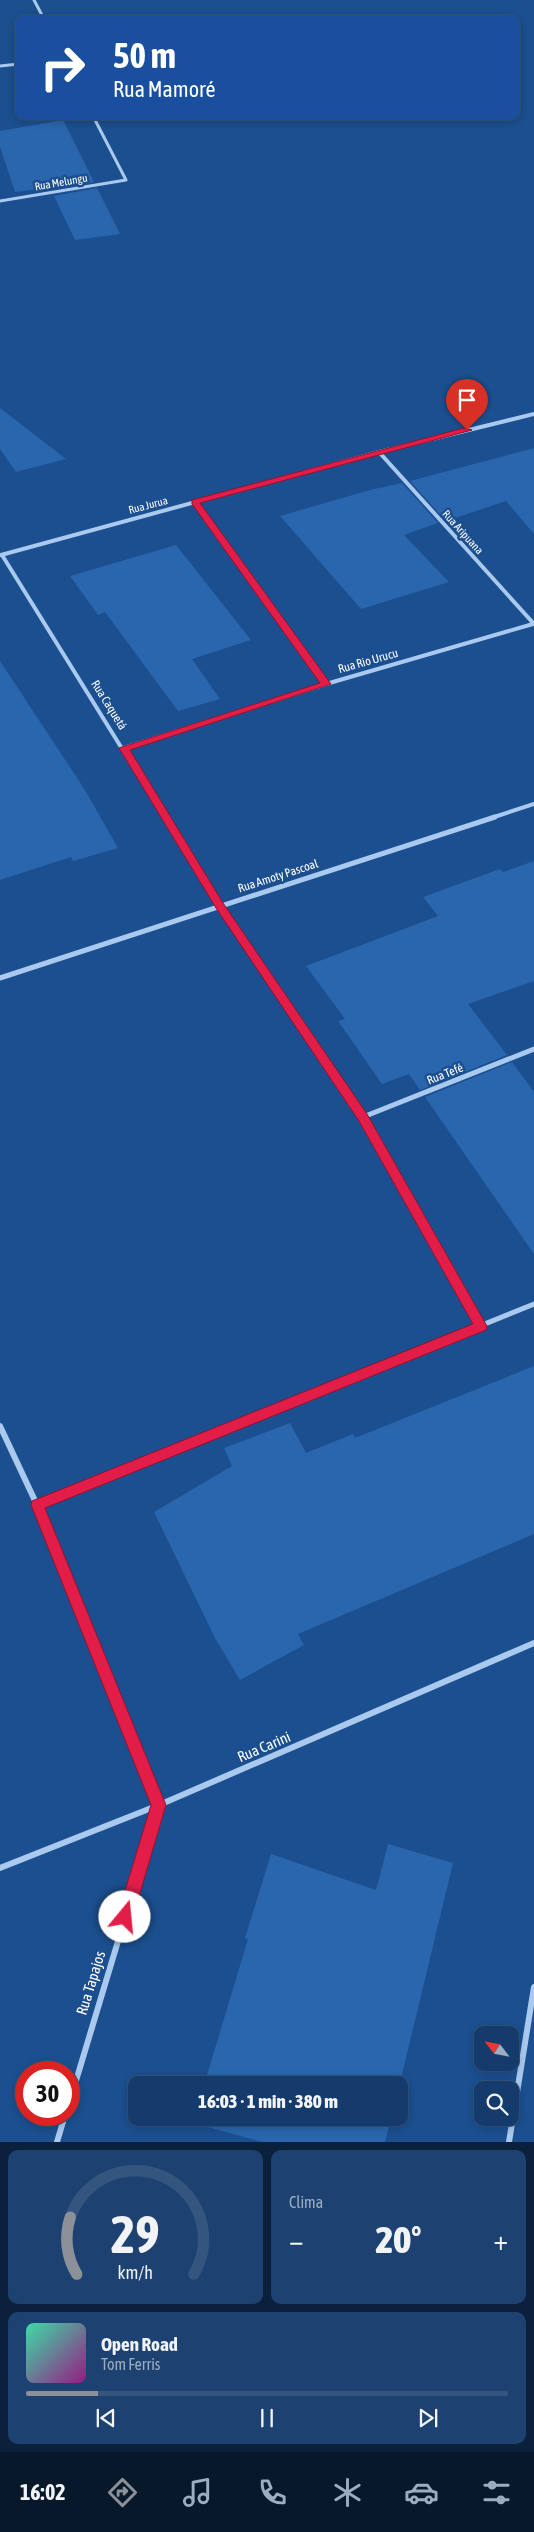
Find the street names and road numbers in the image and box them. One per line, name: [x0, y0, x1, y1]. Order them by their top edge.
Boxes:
street label: Rua Melungu: [34, 171, 88, 193]
street label: Rua Jurua: [127, 494, 169, 516]
street label: Rua Aripuana: [440, 508, 486, 556]
street label: Rua Rio Urucu: [336, 646, 400, 676]
street label: Rua Caquetá: [88, 678, 130, 732]
street label: Rua Amoty Pascoal: [236, 856, 321, 896]
street label: Rua Tefé: [425, 1060, 465, 1088]
street label: Rua Carini: [235, 1728, 293, 1765]
street label: Rua Tapajos: [73, 1949, 108, 2017]

